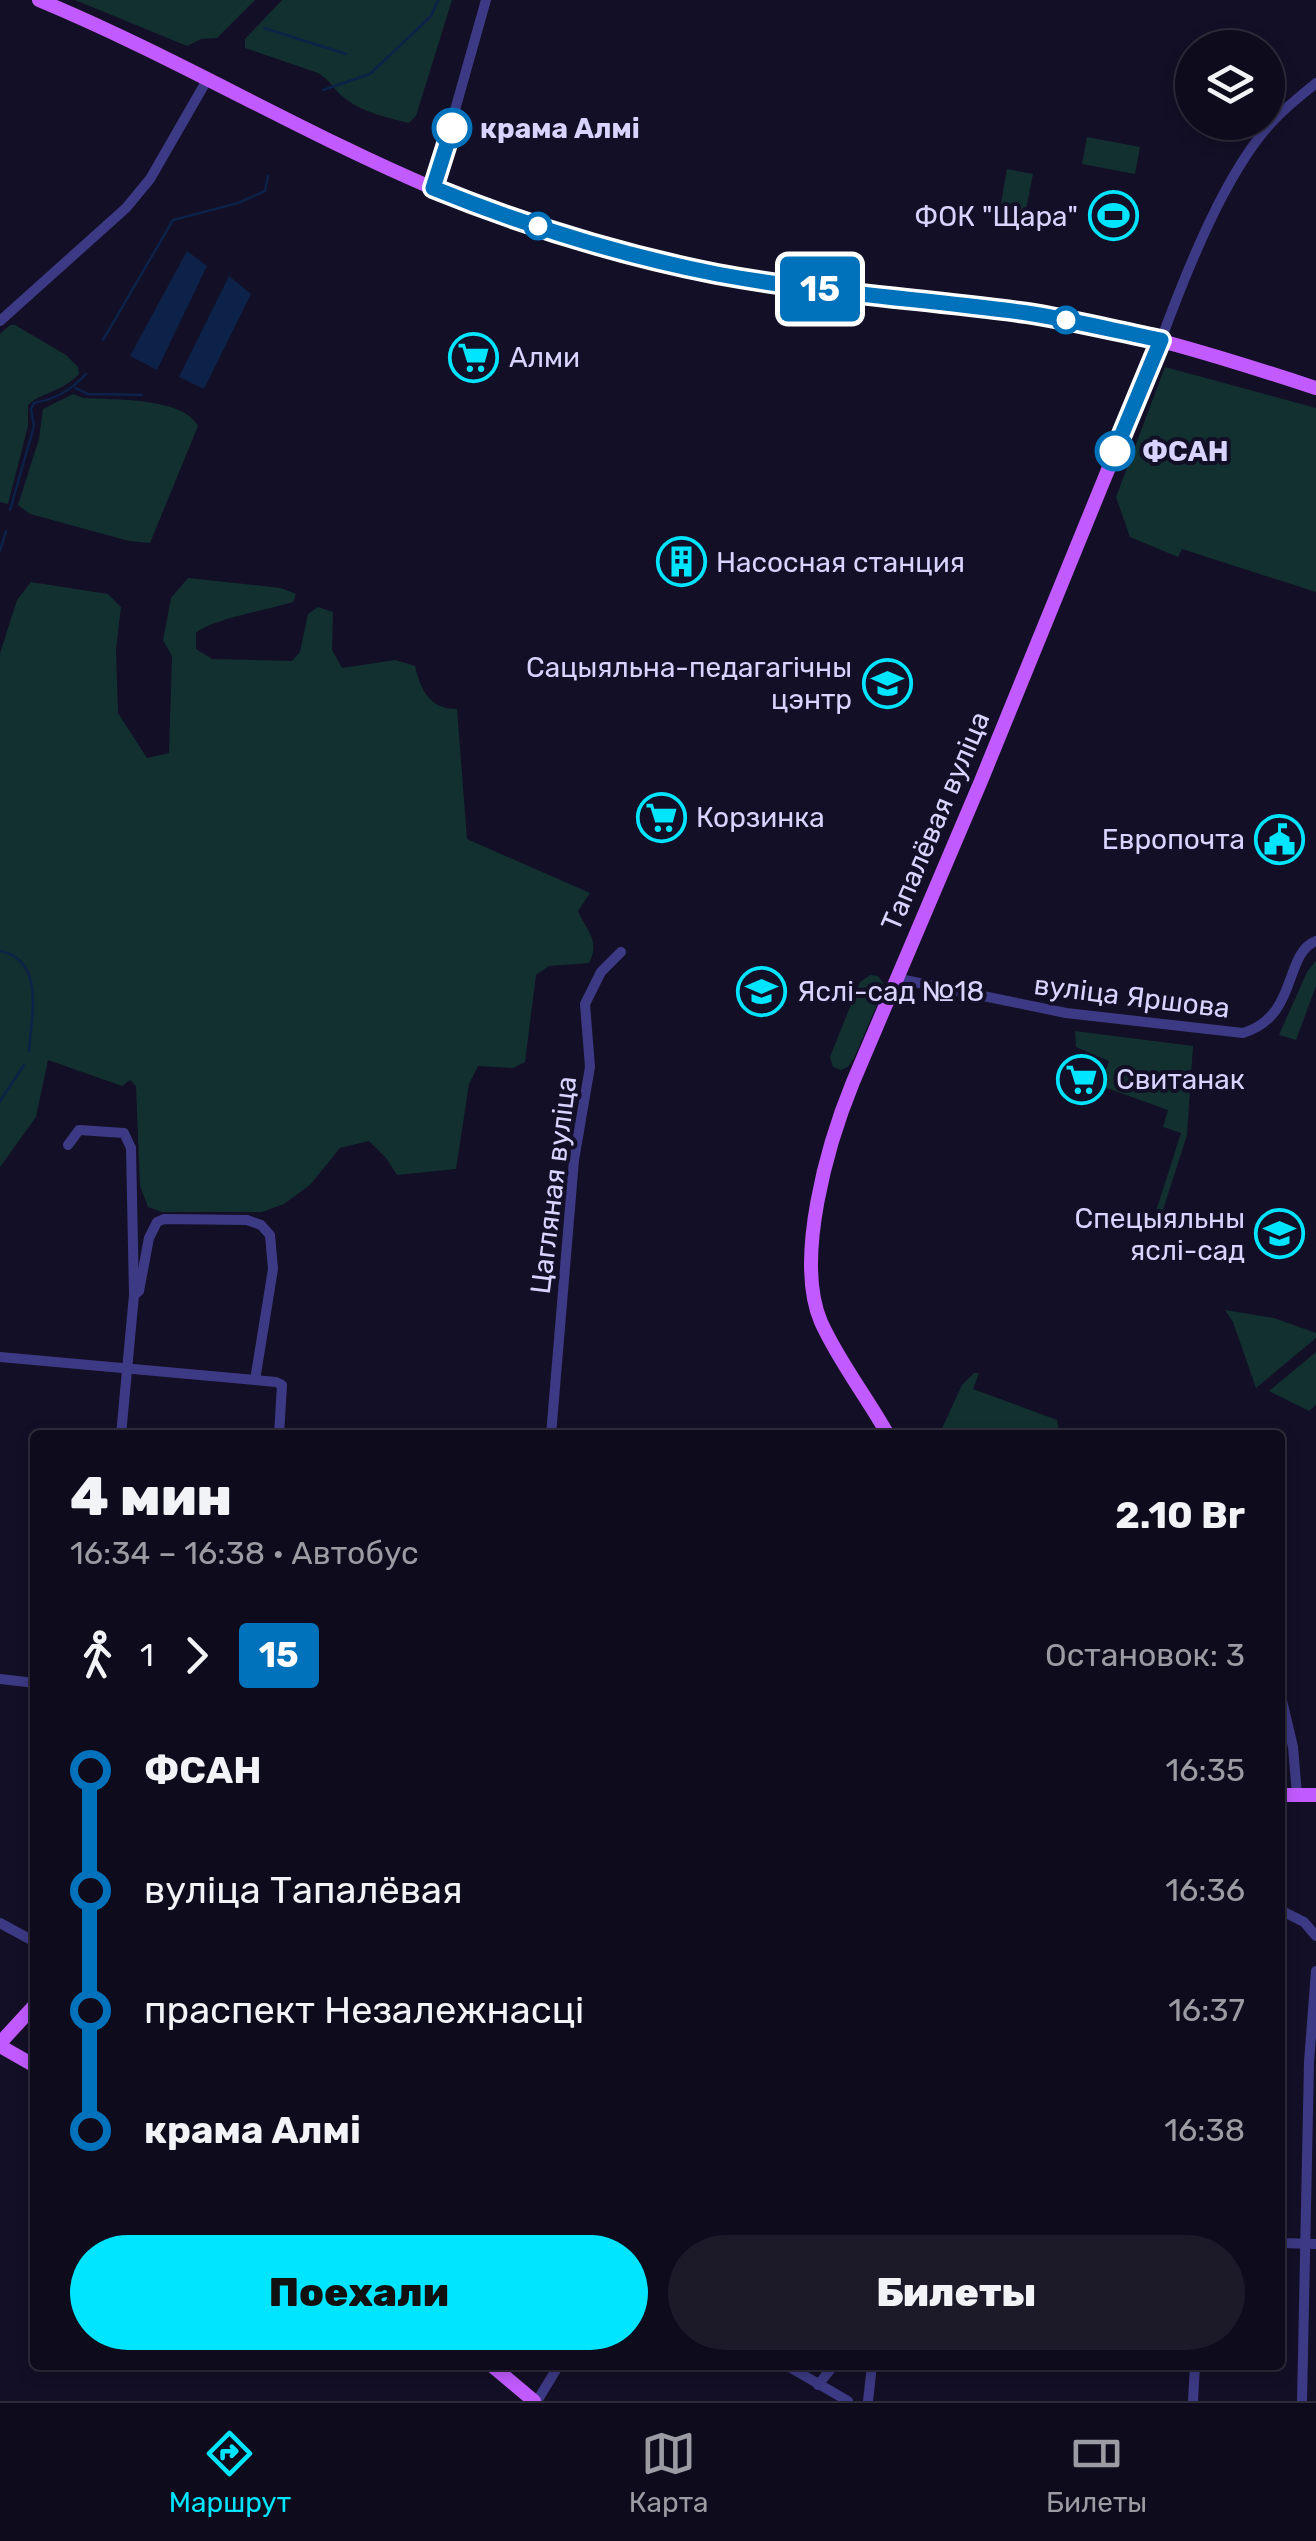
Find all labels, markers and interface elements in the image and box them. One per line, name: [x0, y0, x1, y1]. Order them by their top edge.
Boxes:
map controls: [1175, 30, 1285, 140]
button: layers: [1175, 30, 1285, 140]
marker: крама Алмі: [433, 109, 471, 147]
place label: крама Алмі: [480, 112, 640, 145]
sports icon: ФОК "Щара": [1087, 190, 1139, 242]
place label: ФОК "Щара": [914, 200, 1078, 233]
unlabelled marker: [525, 213, 551, 239]
line badge: 15: [775, 256, 865, 322]
text: 15: [800, 268, 840, 310]
unlabelled marker: [1053, 307, 1079, 333]
supermarket icon: Алми: [448, 331, 500, 383]
place label: Алми: [509, 341, 580, 374]
marker: ФСАН: [1096, 432, 1134, 470]
place label: ФСАН: [1142, 435, 1229, 468]
building icon: Насосная станция: [655, 536, 707, 588]
place label: Насосная станция: [716, 546, 965, 579]
place label: Сацыяльна-педагагічны цэнтр: [526, 651, 852, 716]
school or university icon: Сацыяльна-педагагічны цэнтр: [861, 657, 913, 709]
street label: Тапалёвая вуліца: [874, 707, 997, 936]
supermarket icon: Корзинка: [635, 791, 687, 843]
place label: Корзинка: [696, 801, 825, 834]
public building icon: Европочта: [1254, 813, 1306, 865]
place label: Европочта: [1102, 823, 1245, 856]
school or university icon: Яслі-сад №18: [736, 965, 788, 1017]
street label: вуліца Яршова: [1032, 968, 1232, 1025]
place label: Яслі-сад №18: [797, 975, 984, 1008]
supermarket icon: Свитанак: [1055, 1053, 1107, 1105]
place label: Свитанак: [1116, 1063, 1245, 1096]
street label: Цагляная вуліца: [524, 1074, 583, 1296]
place label: Спецыяльны яслі-сад: [1075, 1202, 1245, 1267]
school or university icon: Спецыяльны яслі-сад: [1254, 1208, 1306, 1260]
text: 4 мин: [70, 1464, 232, 1529]
text: 2.10 Br: [1115, 1492, 1245, 1538]
text: 16:34 – 16:38 · Автобус: [70, 1534, 419, 1572]
icon: walk: [70, 1628, 125, 1683]
icon: forward: [169, 1628, 224, 1683]
text: 15: [259, 1634, 299, 1676]
text: 1: [140, 1636, 154, 1674]
text: Остановок: 3: [1045, 1636, 1245, 1674]
text: ФСАН: [144, 1747, 261, 1793]
text: 16:35: [1166, 1751, 1245, 1789]
text: вуліца Тапалёвая: [144, 1867, 463, 1913]
text: 16:36: [1165, 1871, 1245, 1909]
text: праспект Незалежнасці: [144, 1987, 584, 2033]
text: 16:37: [1168, 1991, 1245, 2029]
text: крама Алмі: [144, 2107, 361, 2153]
text: 16:38: [1164, 2111, 1245, 2149]
button: Поехали: [70, 2235, 648, 2350]
button: Билеты: [668, 2235, 1245, 2350]
tab: Маршрут: [169, 2426, 291, 2519]
tab: Карта: [629, 2426, 709, 2519]
tab: Билеты: [1046, 2426, 1147, 2519]

